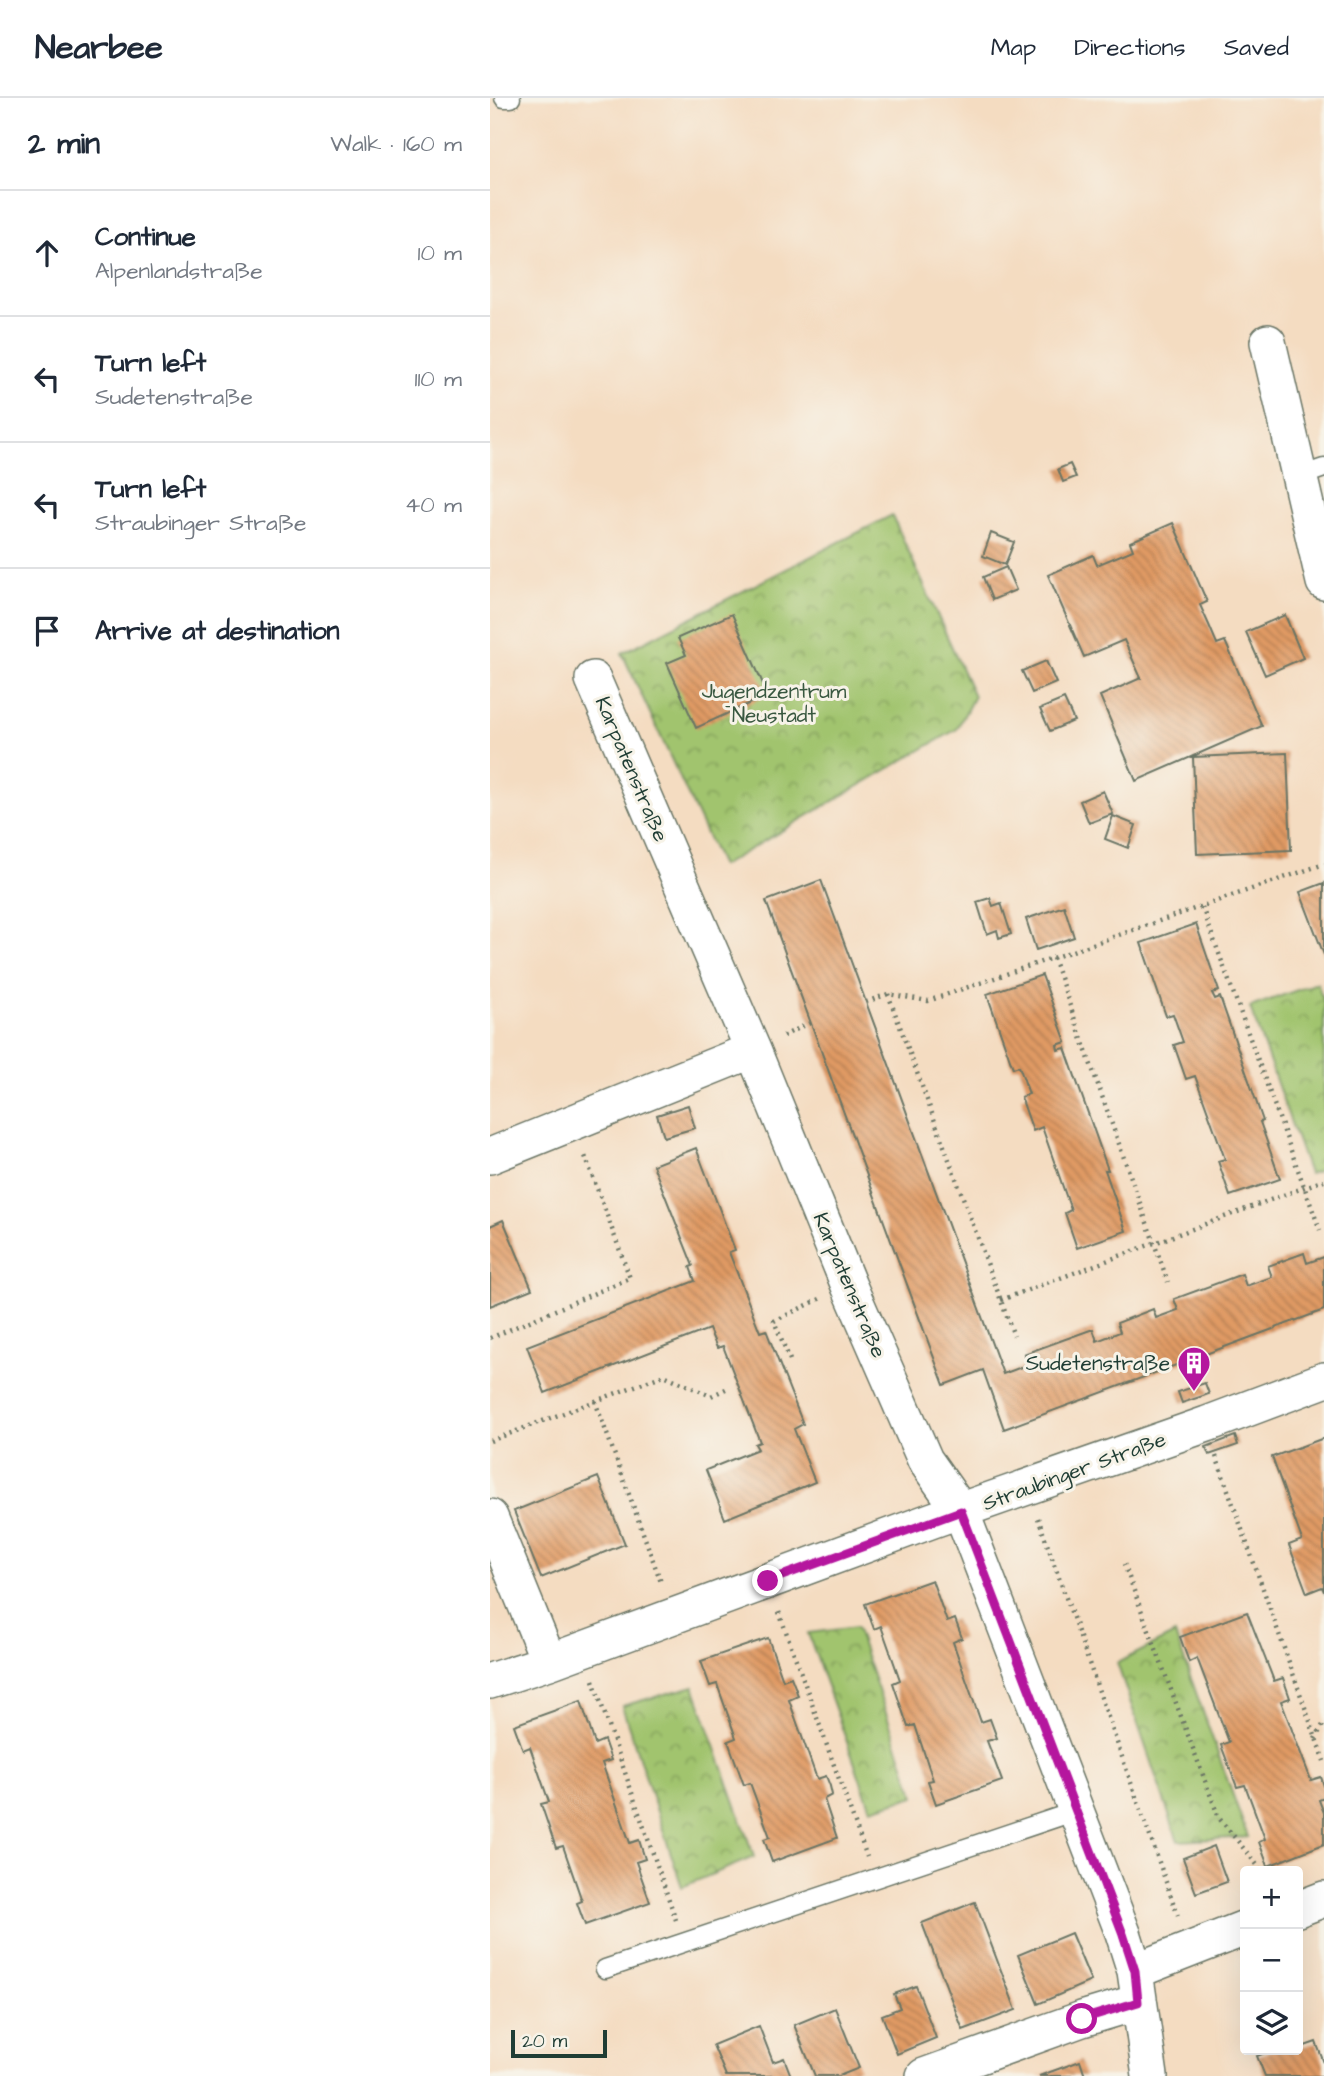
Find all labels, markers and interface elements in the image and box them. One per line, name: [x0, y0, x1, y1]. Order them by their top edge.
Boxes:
text: Nearbee: [35, 25, 163, 71]
text: Map: [991, 31, 1036, 65]
text: Directions: [1074, 31, 1186, 65]
text: Saved: [1224, 31, 1289, 65]
text: 2 min: [28, 123, 100, 165]
text: Walk · 160 m: [330, 128, 462, 160]
text: Continue: [95, 219, 196, 255]
icon: ahead: [28, 234, 66, 272]
text: 10 m: [417, 237, 462, 269]
text: Alpenlandstraße: [95, 255, 263, 287]
text: Turn left: [95, 345, 206, 381]
icon: left: [28, 360, 66, 398]
text: 110 m: [414, 363, 462, 395]
text: Sudetenstraße: [95, 381, 253, 413]
text: Turn left: [95, 471, 206, 507]
icon: left: [28, 486, 66, 524]
text: 40 m: [405, 489, 462, 521]
text: Straubinger Straße: [95, 507, 307, 539]
icon: arrive: [28, 612, 66, 650]
text: Arrive at destination: [95, 613, 340, 649]
park label: Jugendzentrum Neustadt: [702, 677, 847, 730]
street label: Karpatenstraße: [587, 692, 675, 847]
street label: Karpatenstraße: [805, 1208, 893, 1363]
building icon: Sudetenstraße: [1175, 1344, 1213, 1393]
place label: Sudetenstraße: [1026, 1349, 1170, 1378]
street label: Straubinger Straße: [978, 1425, 1171, 1520]
route end: [752, 1565, 783, 1596]
map controls: [1240, 1866, 1303, 2055]
button: +: [1240, 1866, 1303, 1929]
button: −: [1240, 1929, 1303, 1992]
button: layers: [1240, 1992, 1303, 2055]
route start: [1066, 2003, 1097, 2034]
scale bar: [511, 2027, 607, 2059]
text: 20 m: [522, 2028, 567, 2055]

